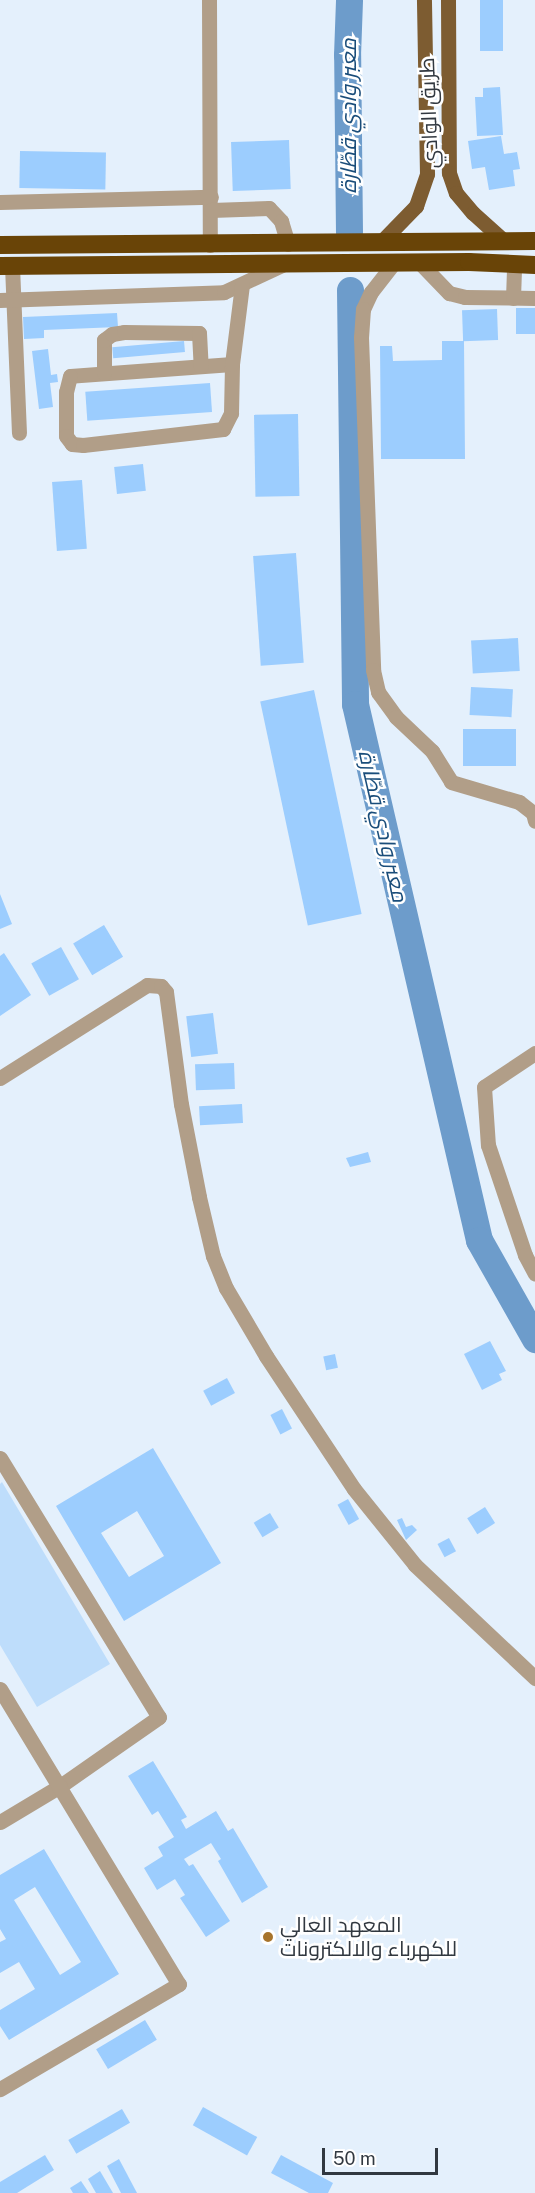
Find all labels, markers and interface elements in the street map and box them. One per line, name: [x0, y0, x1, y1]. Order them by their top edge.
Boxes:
water label: معبر وادي قطّارة: [336, 38, 362, 194]
street label: طريق الوادي: [414, 57, 444, 169]
water label: معبر وادي قطّارة: [353, 747, 413, 905]
place label: المعهد العالي للكهرباء والالكترونات: [280, 1912, 457, 1962]
marker: المعهد العالي للكهرباء والالكترونات: [261, 1930, 275, 1944]
scale bar: [325, 2136, 440, 2174]
text: 50 m: [333, 2148, 376, 2169]

